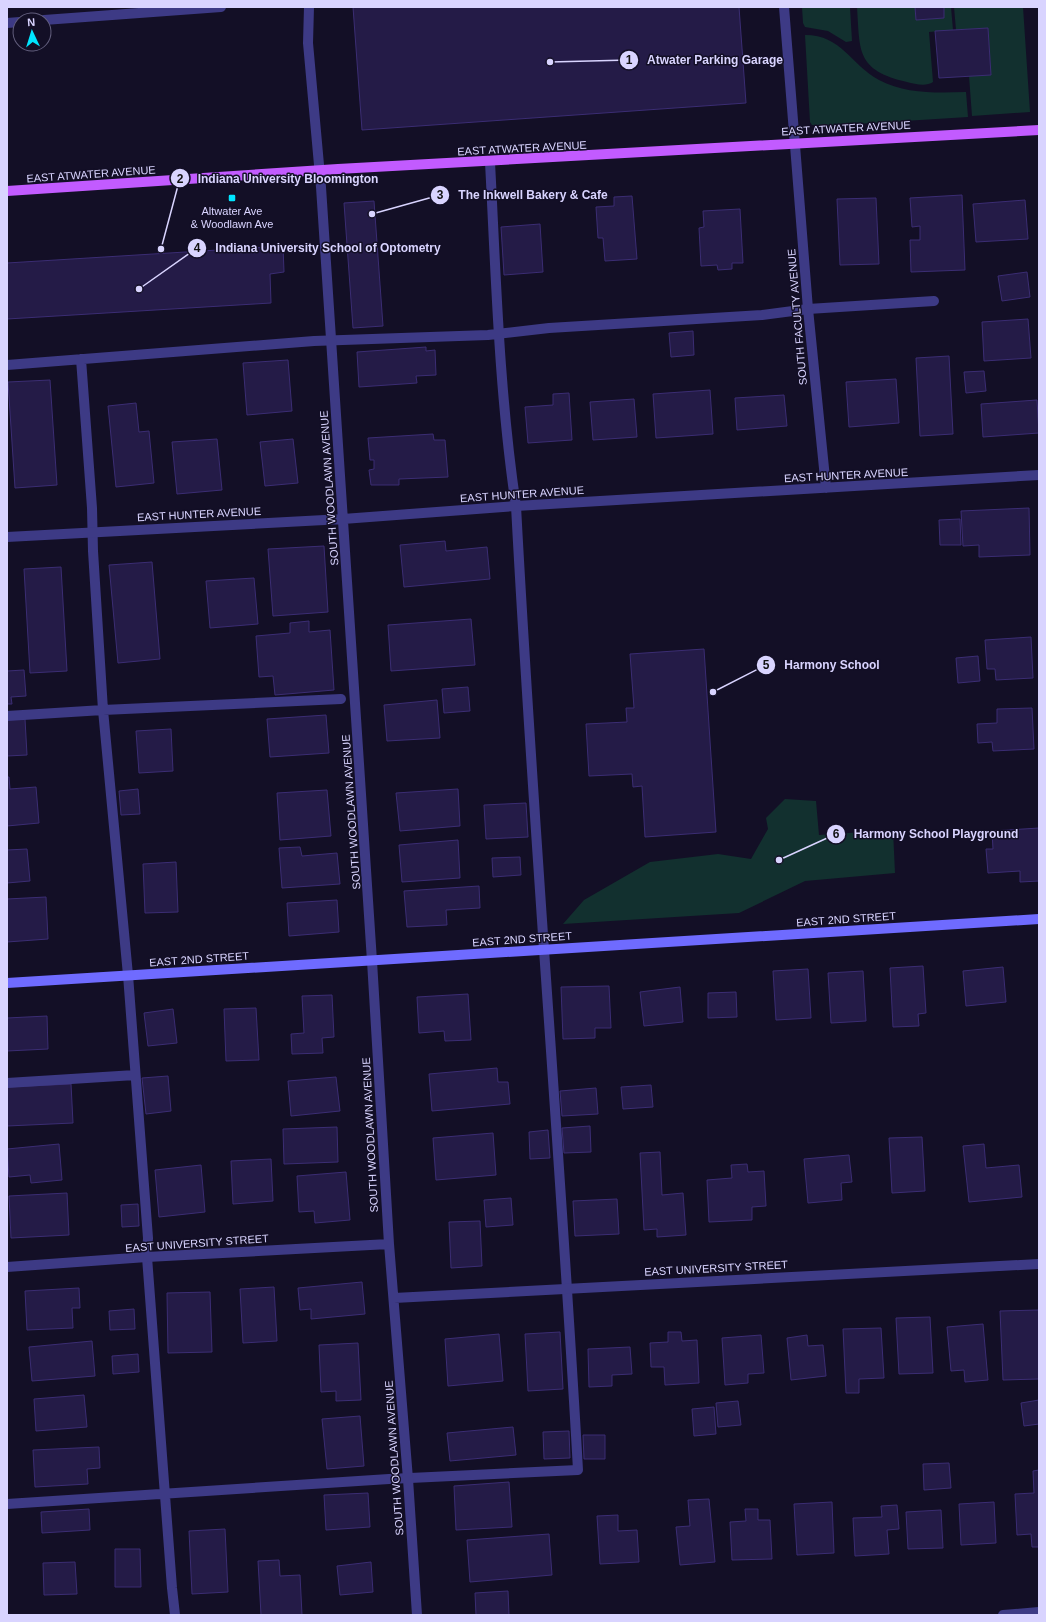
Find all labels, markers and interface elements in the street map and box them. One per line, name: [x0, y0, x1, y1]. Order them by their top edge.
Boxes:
north arrow: [12, 12, 52, 52]
text: N: [27, 16, 36, 28]
callout: Atwater Parking Garage: [619, 48, 791, 72]
text: 1: [626, 53, 633, 67]
text: Atwater Parking Garage: [647, 53, 783, 67]
street label: EAST ATWATER AVENUE: [781, 119, 911, 137]
street label: EAST ATWATER AVENUE: [457, 139, 587, 157]
street label: EAST ATWATER AVENUE: [26, 163, 156, 185]
callout: Indiana University Bloomington: [170, 166, 387, 190]
text: 2: [177, 172, 184, 186]
text: Indiana University Bloomington: [198, 172, 378, 186]
callout: The Inkwell Bakery & Cafe: [430, 183, 615, 207]
text: 3: [437, 188, 444, 202]
text: The Inkwell Bakery & Cafe: [458, 188, 608, 202]
marker: Altwater Ave & Woodlawn Ave: [227, 193, 237, 203]
place label: Altwater Ave & Woodlawn Ave: [191, 205, 273, 230]
callout: Indiana University School of Optometry: [187, 236, 448, 260]
text: 4: [194, 241, 201, 255]
text: Indiana University School of Optometry: [215, 241, 441, 255]
street label: SOUTH FACULTY AVENUE: [785, 248, 809, 386]
street label: SOUTH WOODLAWN AVENUE: [318, 410, 340, 566]
street label: EAST HUNTER AVENUE: [784, 466, 908, 484]
street label: EAST HUNTER AVENUE: [460, 484, 584, 504]
street label: EAST HUNTER AVENUE: [137, 505, 261, 523]
callout: Harmony School: [756, 653, 888, 677]
text: 5: [763, 658, 770, 672]
text: Harmony School: [784, 658, 880, 672]
street label: SOUTH WOODLAWN AVENUE: [340, 734, 362, 890]
callout: Harmony School Playground: [826, 822, 1027, 846]
text: 6: [833, 827, 840, 841]
text: Harmony School Playground: [854, 827, 1018, 841]
street label: EAST 2ND STREET: [796, 910, 897, 928]
street label: EAST 2ND STREET: [472, 930, 573, 948]
street label: EAST 2ND STREET: [149, 950, 250, 968]
street label: SOUTH WOODLAWN AVENUE: [360, 1057, 380, 1213]
street label: EAST UNIVERSITY STREET: [125, 1232, 269, 1254]
street label: EAST UNIVERSITY STREET: [644, 1258, 788, 1278]
street label: SOUTH WOODLAWN AVENUE: [383, 1380, 405, 1536]

